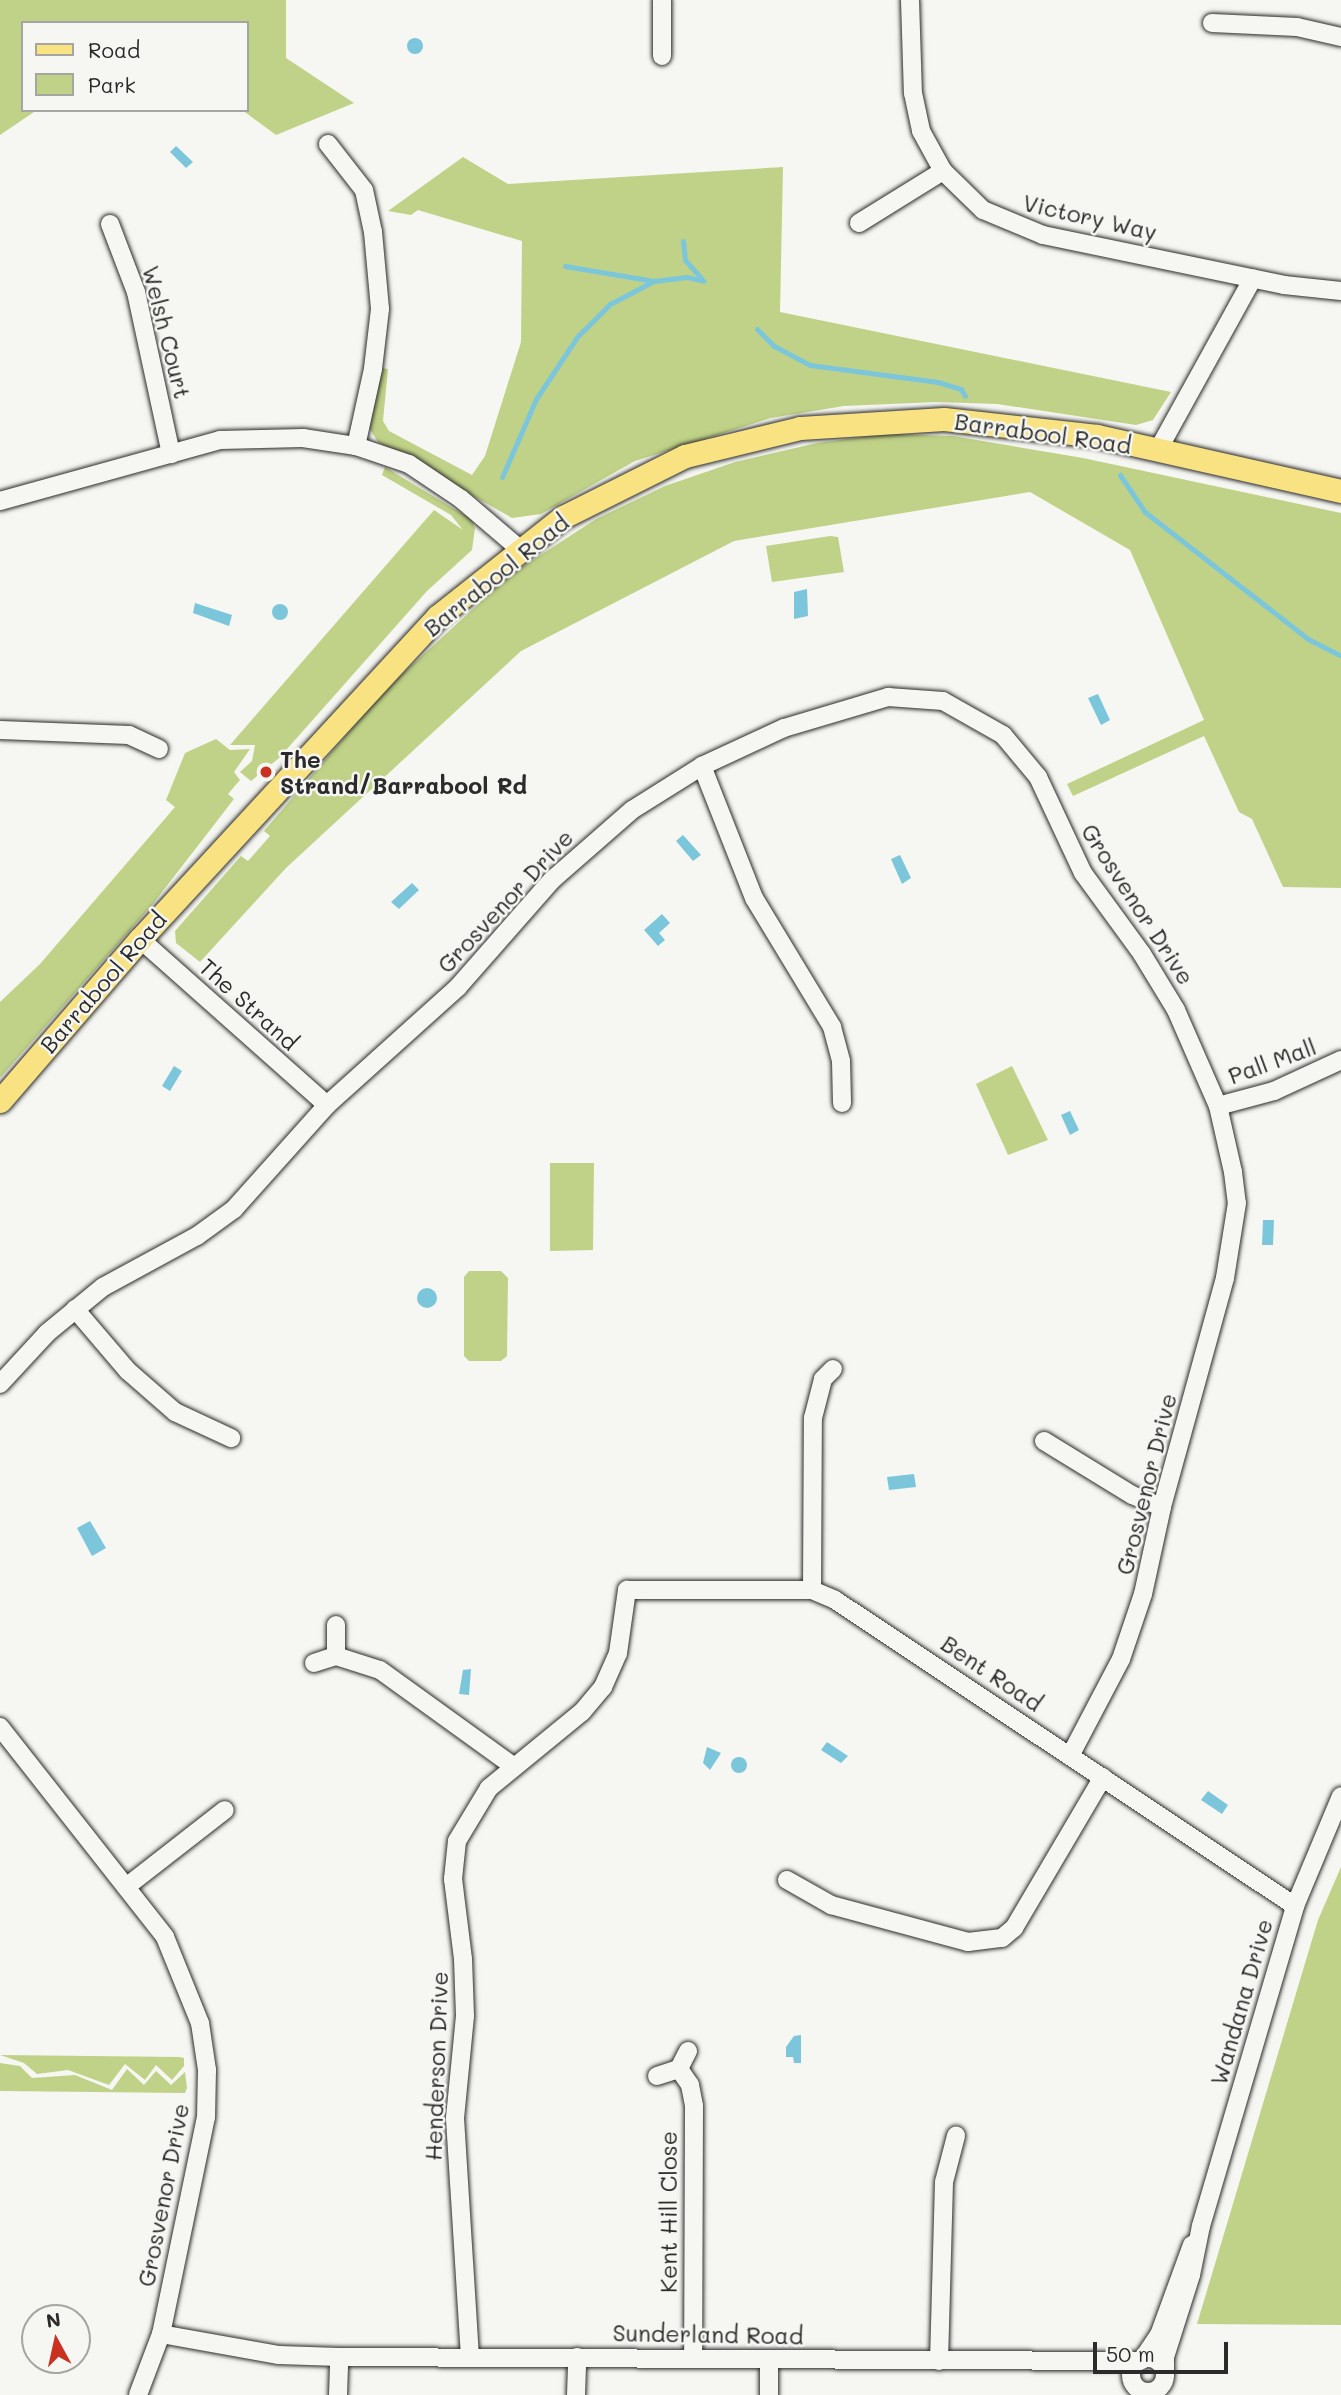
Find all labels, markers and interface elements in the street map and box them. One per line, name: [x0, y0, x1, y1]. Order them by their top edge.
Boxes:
legend: [21, 21, 248, 112]
text: Road: [88, 36, 140, 63]
text: Park: [88, 71, 136, 98]
street label: Victory Way: [1020, 188, 1160, 246]
street label: Welsh Court: [137, 263, 197, 401]
street label: Barrabool Road: [953, 407, 1133, 459]
street label: Barrabool Road: [418, 508, 574, 642]
place label: The Strand/Barrabool Rd: [280, 745, 527, 799]
marker: The Strand/Barrabool Rd: [258, 764, 274, 780]
street label: Grosvenor Drive: [1076, 819, 1200, 989]
street label: Grosvenor Drive: [432, 824, 578, 978]
street label: Barrabool Road: [34, 906, 172, 1058]
street label: The Strand: [194, 952, 304, 1056]
street label: Pall Mall: [1224, 1032, 1320, 1090]
street label: Grosvenor Drive: [1110, 1390, 1182, 1578]
street label: Bent Road: [936, 1629, 1048, 1717]
street label: Wandana Drive: [1204, 1916, 1278, 2088]
street label: Henderson Drive: [419, 1971, 453, 2161]
street label: Grosvenor Drive: [132, 2101, 194, 2289]
street label: Kent Hill Close: [654, 2131, 682, 2293]
north arrow: [21, 2304, 91, 2374]
text: N: [44, 2306, 62, 2333]
street label: Sunderland Road: [612, 2319, 804, 2349]
scale bar: [1096, 2328, 1231, 2372]
text: 50 m: [1106, 2340, 1155, 2367]

